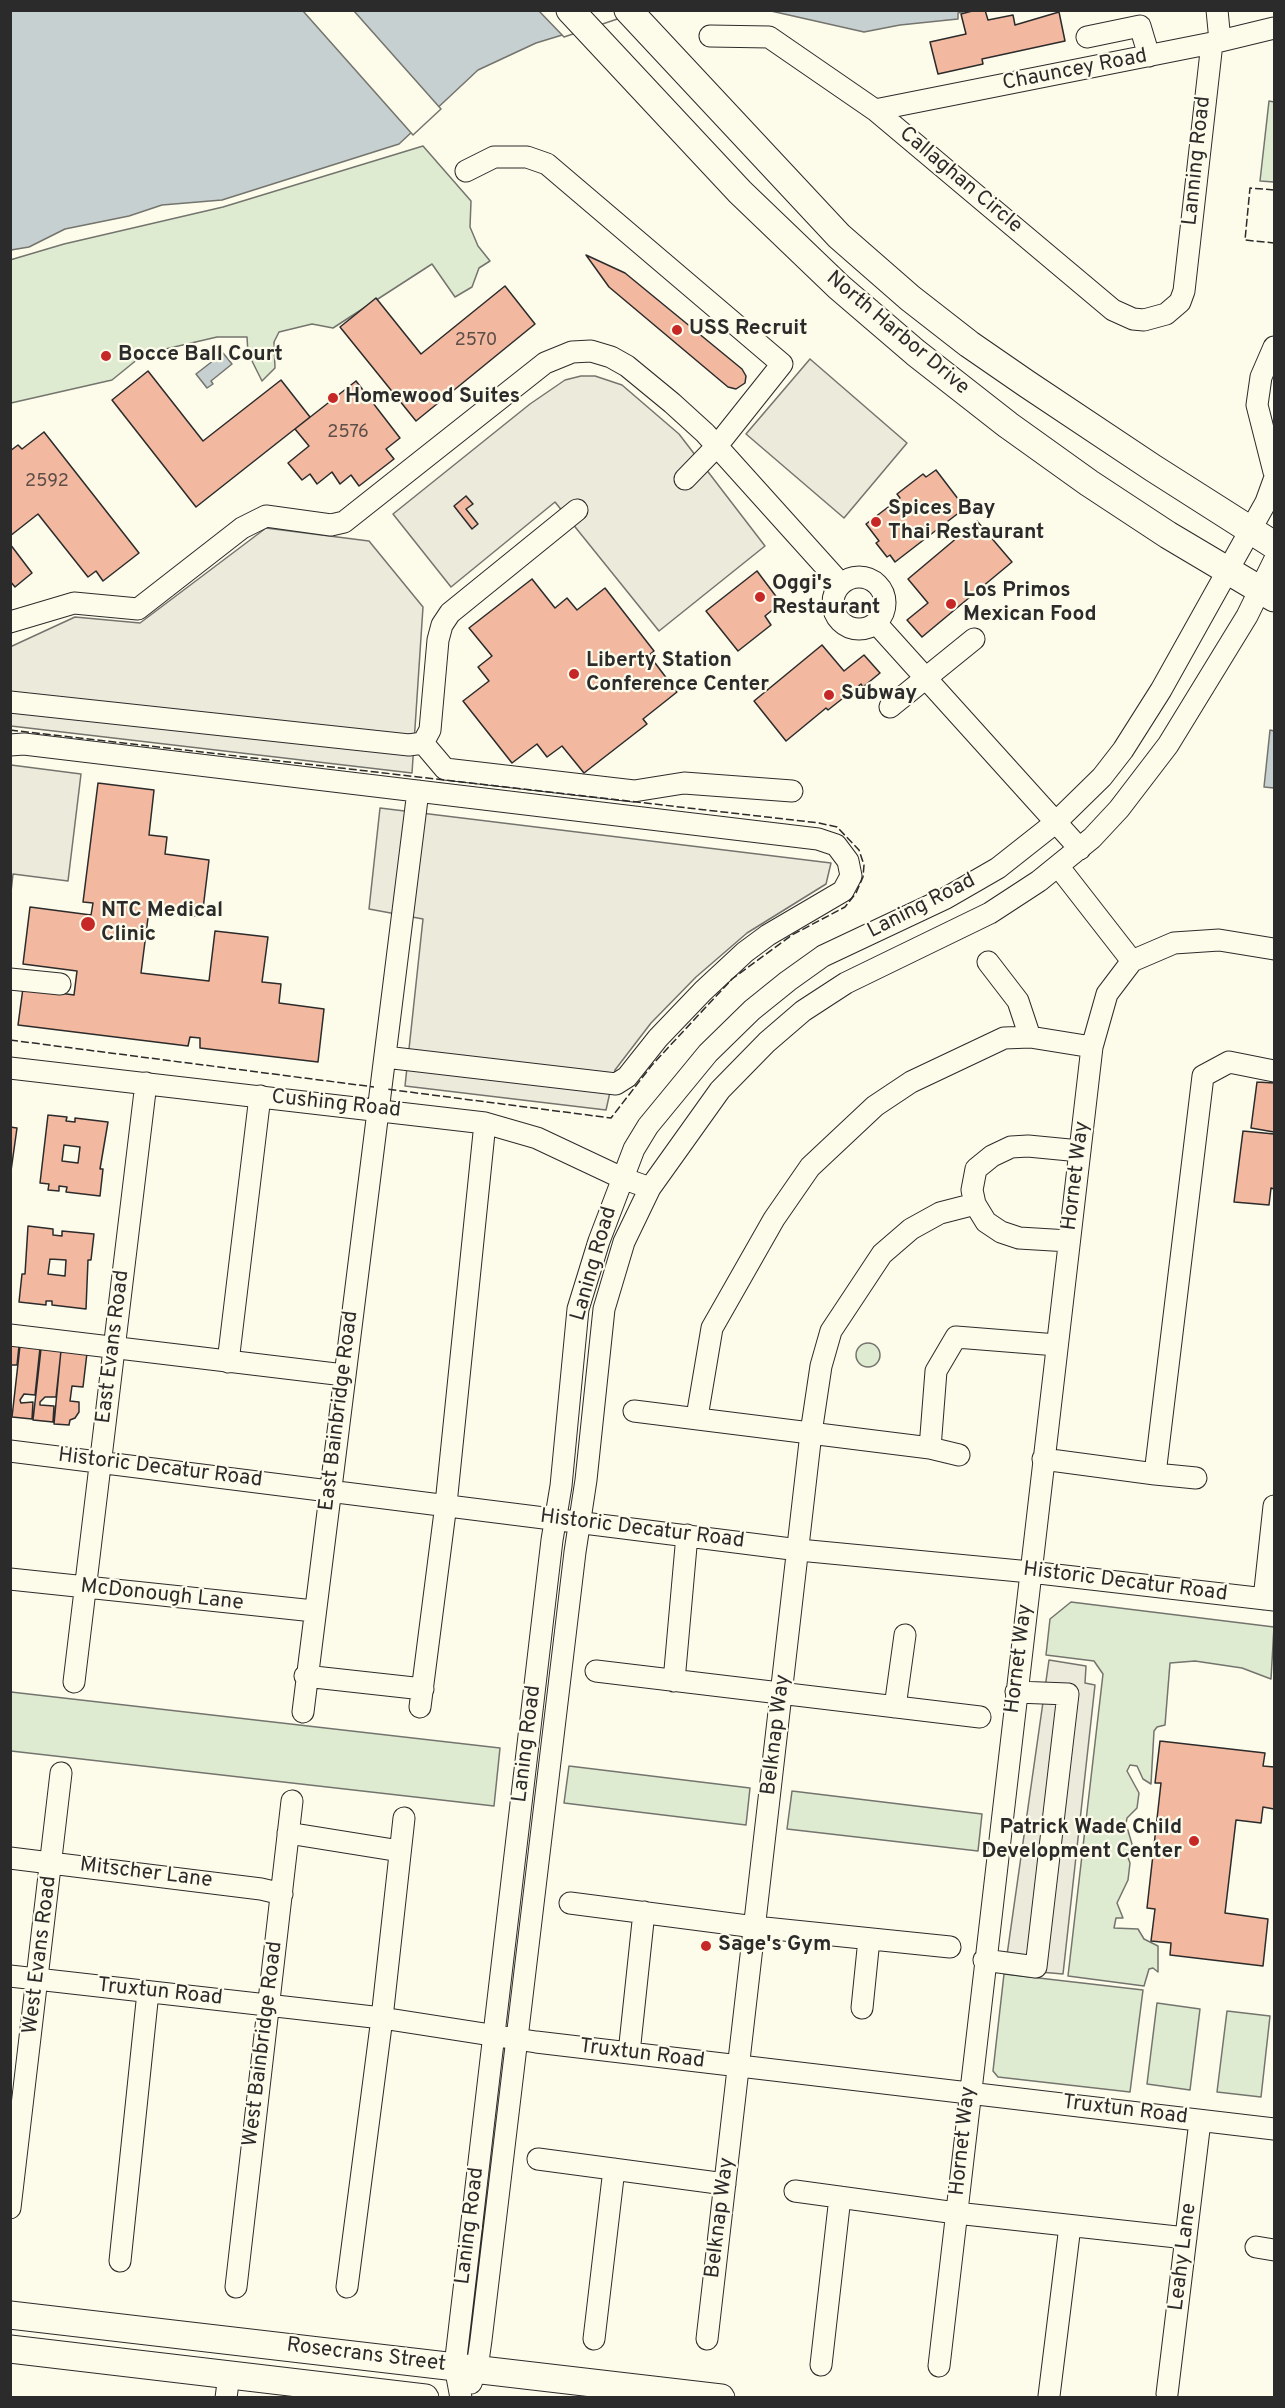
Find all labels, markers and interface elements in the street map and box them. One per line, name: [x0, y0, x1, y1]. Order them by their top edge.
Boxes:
street label: Chauncey Road: [1001, 45, 1149, 97]
street label: Lanning Road: [1179, 95, 1217, 227]
street label: Callaghan Circle: [893, 122, 1027, 240]
street label: North Harbor Drive: [820, 267, 974, 401]
place label: USS Recruit: [689, 317, 808, 343]
marker: USS Recruit: [670, 323, 684, 337]
house number: 2570: [455, 330, 497, 352]
place label: Bocce Ball Court: [118, 343, 283, 369]
marker: Bocce Ball Court: [99, 349, 113, 363]
place label: Homewood Suites: [345, 385, 520, 411]
marker: Homewood Suites: [326, 391, 340, 405]
house number: 2576: [327, 422, 369, 444]
house number: 2592: [25, 471, 69, 493]
place label: Spices Bay Thai Restaurant: [888, 497, 1044, 547]
marker: Spices Bay Thai Restaurant: [869, 515, 883, 529]
place label: Oggi's Restaurant: [772, 572, 880, 622]
place label: Los Primos Mexican Food: [963, 579, 1097, 629]
marker: Oggi's Restaurant: [753, 590, 767, 604]
marker: Los Primos Mexican Food: [944, 597, 958, 611]
place label: Liberty Station Conference Center: [586, 649, 769, 699]
marker: Liberty Station Conference Center: [567, 667, 581, 681]
place label: Subway: [841, 682, 917, 708]
marker: Subway: [822, 688, 836, 702]
street label: Laning Road: [864, 869, 980, 945]
place label: NTC Medical Clinic: [101, 899, 223, 949]
marker: NTC Medical Clinic: [79, 915, 97, 933]
street label: Cushing Road: [270, 1086, 402, 1124]
street label: Hornet Way: [1058, 1120, 1096, 1232]
street label: Laning Road: [567, 1204, 623, 1324]
street label: East Evans Road: [92, 1269, 136, 1425]
street label: East Bainbridge Road: [315, 1309, 365, 1513]
street label: Historic Decatur Road: [56, 1444, 264, 1494]
street label: Historic Decatur Road: [538, 1505, 746, 1555]
street label: Historic Decatur Road: [1021, 1558, 1229, 1608]
street label: McDonough Lane: [79, 1575, 245, 1617]
street label: Hornet Way: [1001, 1603, 1039, 1715]
street label: Belknap Way: [757, 1673, 797, 1797]
street label: Laning Road: [508, 1684, 548, 1804]
place label: Patrick Wade Child Development Center: [981, 1816, 1182, 1866]
marker: Patrick Wade Child Development Center: [1187, 1834, 1201, 1848]
street label: Mitscher Lane: [78, 1853, 214, 1895]
street label: West Evans Road: [19, 1874, 63, 2036]
place label: Sage's Gym: [718, 1933, 831, 1959]
marker: Sage's Gym: [699, 1939, 713, 1953]
street label: West Bainbridge Road: [239, 1940, 289, 2148]
street label: Truxtun Road: [96, 1974, 224, 2012]
street label: Truxtun Road: [578, 2035, 706, 2075]
street label: Hornet Way: [946, 2085, 982, 2197]
street label: Truxtun Road: [1061, 2091, 1189, 2131]
street label: Belknap Way: [701, 2156, 741, 2280]
street label: Laning Road: [451, 2166, 491, 2286]
street label: Leahy Lane: [1165, 2202, 1203, 2312]
street label: Rosecrans Street: [285, 2334, 447, 2378]

